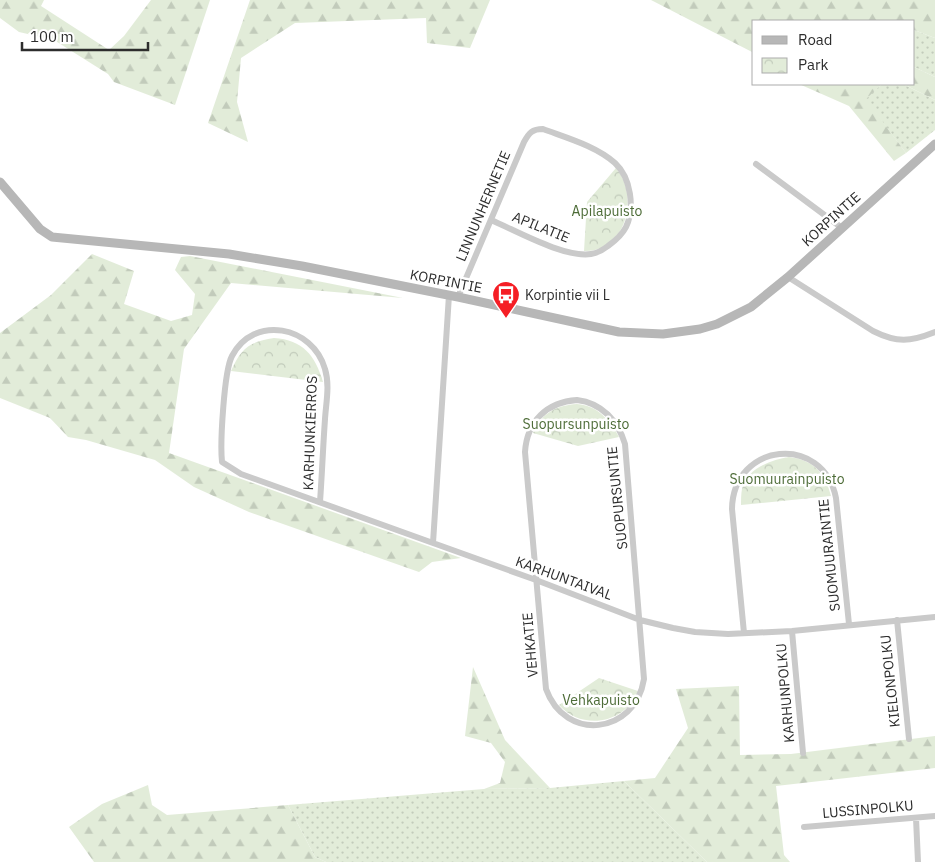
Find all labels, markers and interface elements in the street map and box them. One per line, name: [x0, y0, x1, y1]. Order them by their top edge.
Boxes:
scale bar: [22, 20, 149, 52]
legend: [752, 20, 915, 85]
text: 100 m: [30, 27, 74, 46]
text: Road: [798, 30, 833, 49]
text: Park: [798, 55, 828, 74]
street label: LINNUNHERNETIE: [452, 148, 514, 264]
street label: KORPINTIE: [798, 188, 864, 250]
park label: Apilapuisto: [572, 202, 643, 220]
street label: APILATIE: [510, 207, 572, 247]
street label: KORPINTIE: [408, 265, 484, 297]
bus stop icon: Korpintie vii L: [491, 280, 521, 319]
place label: Korpintie vii L: [525, 286, 610, 304]
street label: KARHUNKIERROS: [299, 375, 321, 491]
park label: Suopursunpuisto: [523, 415, 630, 433]
street label: SUOPURSUNTIE: [603, 446, 631, 550]
park label: Suomuurainpuisto: [729, 470, 845, 488]
street label: SUOMUURAINTIE: [814, 498, 844, 612]
street label: KARHUNTAIVAL: [513, 552, 615, 604]
street label: VEHKATIE: [518, 612, 542, 678]
street label: KIELONPOLKU: [876, 634, 904, 728]
street label: KARHUNPOLKU: [772, 642, 798, 744]
park label: Vehkapuisto: [562, 691, 640, 709]
street label: LUSSINPOLKU: [822, 796, 914, 822]

